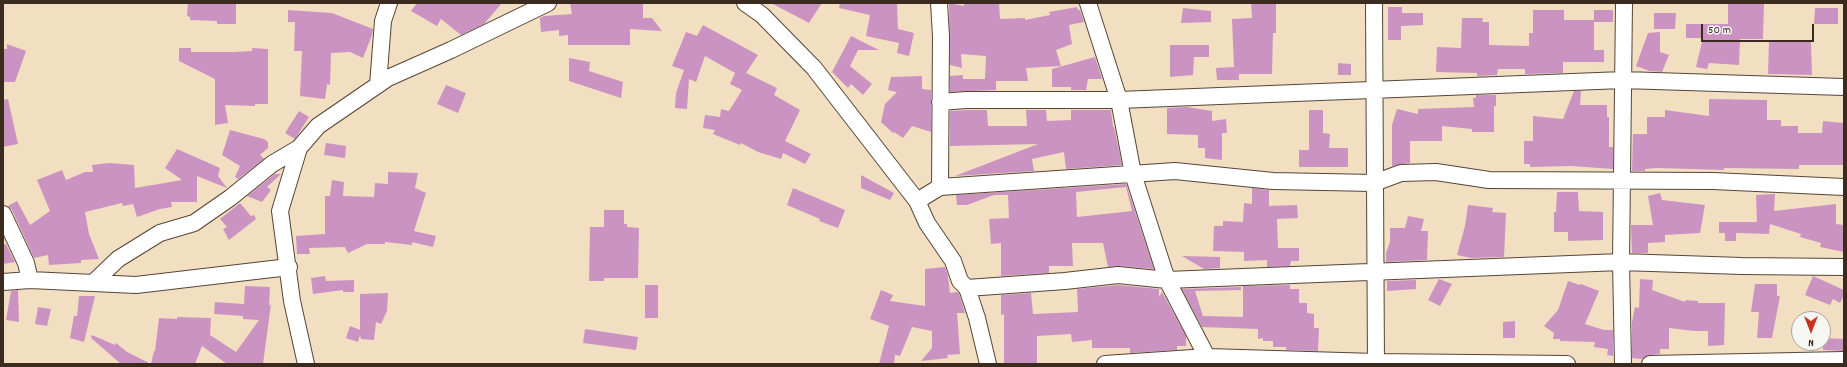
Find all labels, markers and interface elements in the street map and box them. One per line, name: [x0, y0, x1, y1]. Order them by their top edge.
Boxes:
scale bar: [1703, 16, 1816, 42]
text: 50 m: [1708, 22, 1731, 39]
north arrow: [1791, 311, 1831, 351]
text: N: [1808, 334, 1814, 350]

